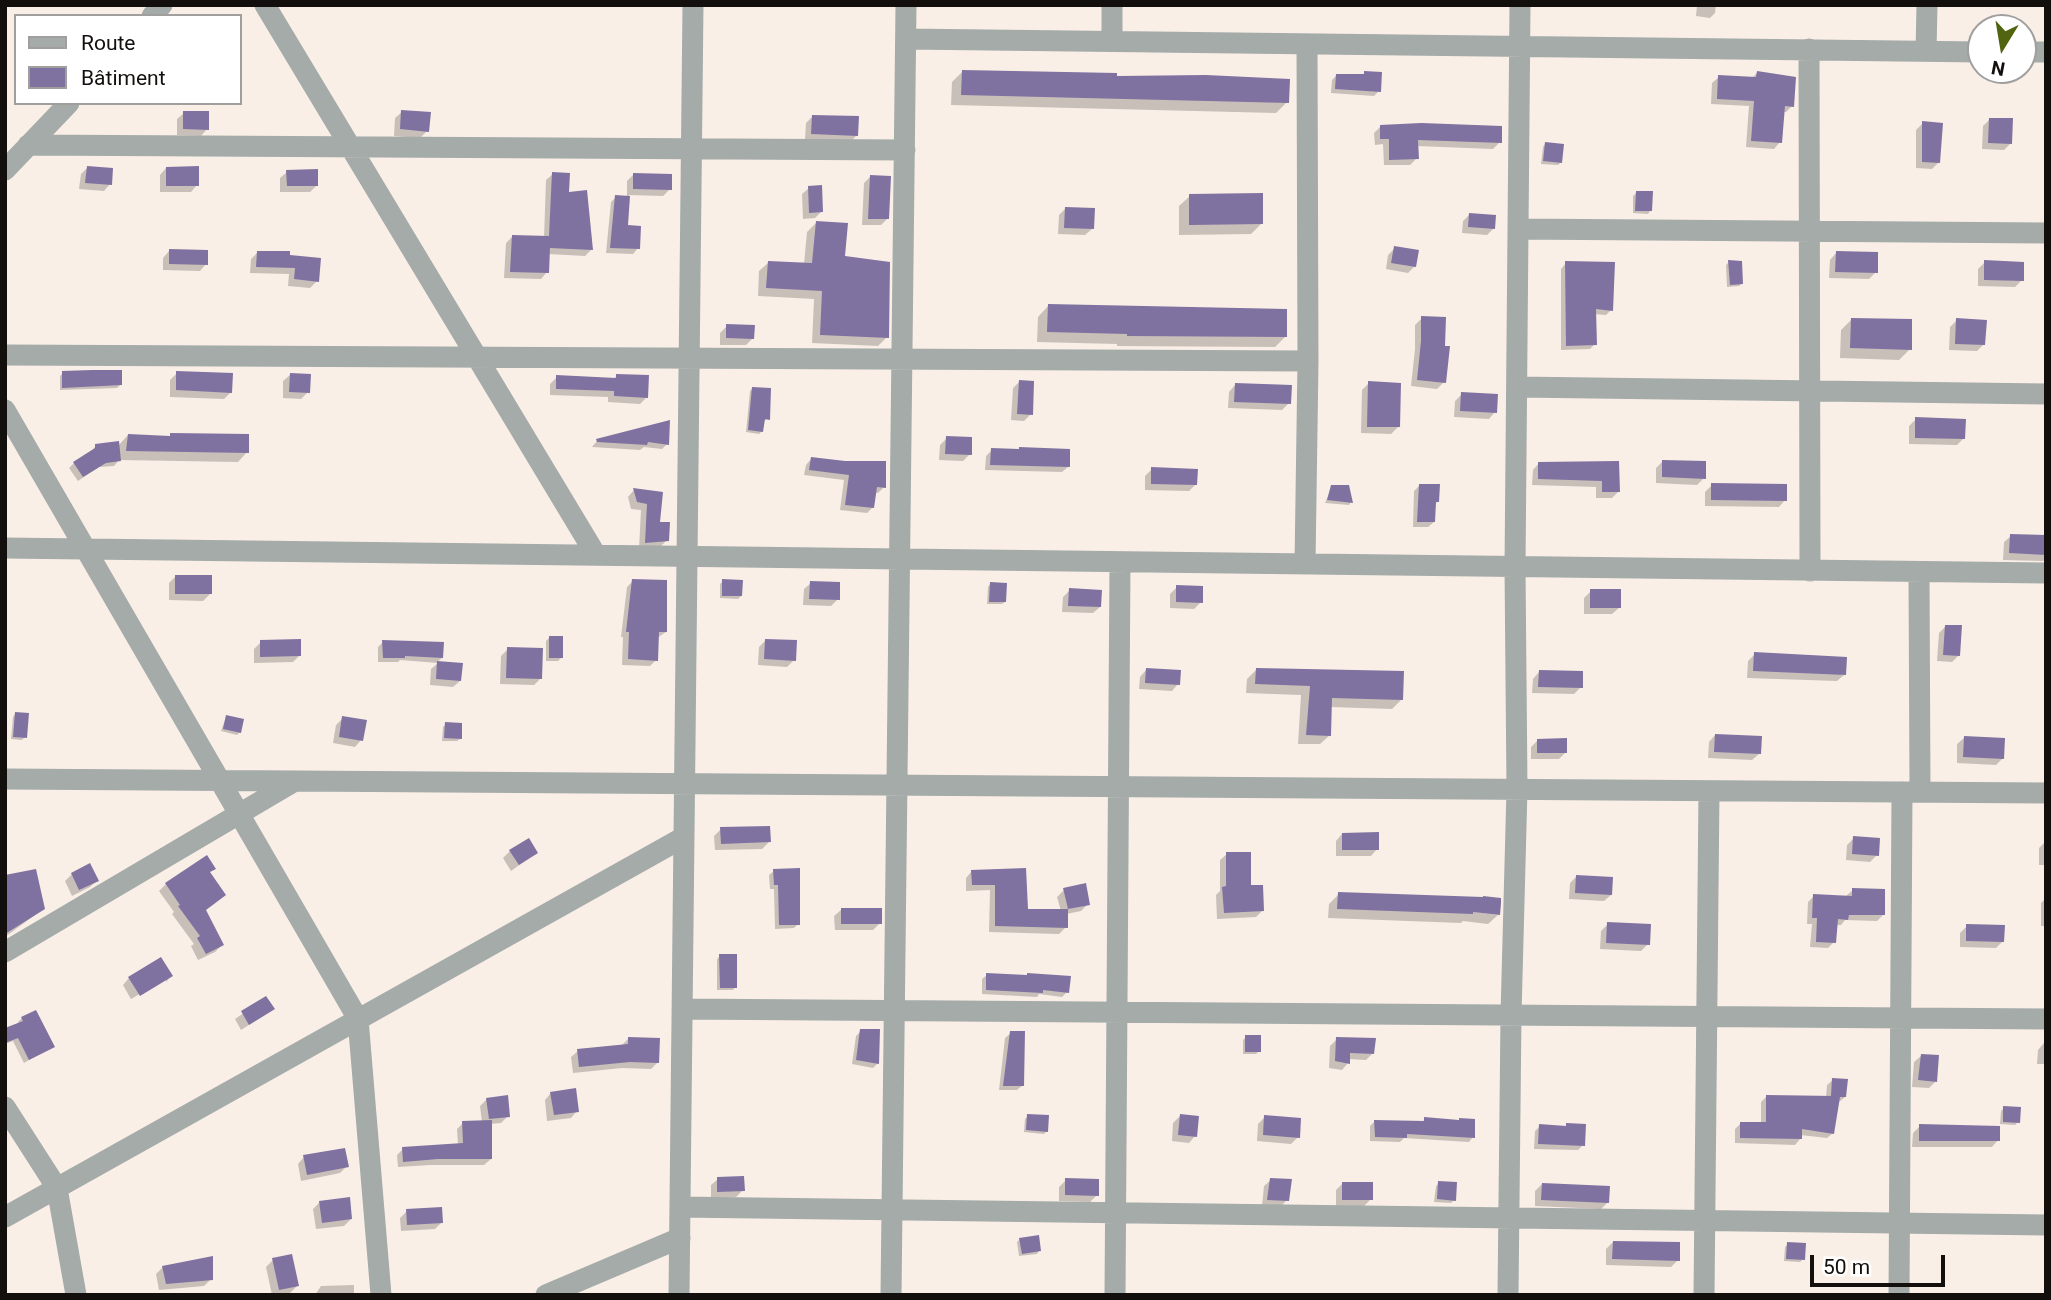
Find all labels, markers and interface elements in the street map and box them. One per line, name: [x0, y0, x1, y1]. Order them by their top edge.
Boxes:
legend: [14, 14, 242, 105]
north arrow: [1967, 14, 2037, 84]
text: Route: [81, 31, 136, 55]
text: N: [1990, 56, 2007, 81]
text: Bâtiment: [81, 66, 166, 90]
scale bar: [1813, 1240, 1948, 1284]
text: 50 m: [1823, 1255, 1870, 1279]

